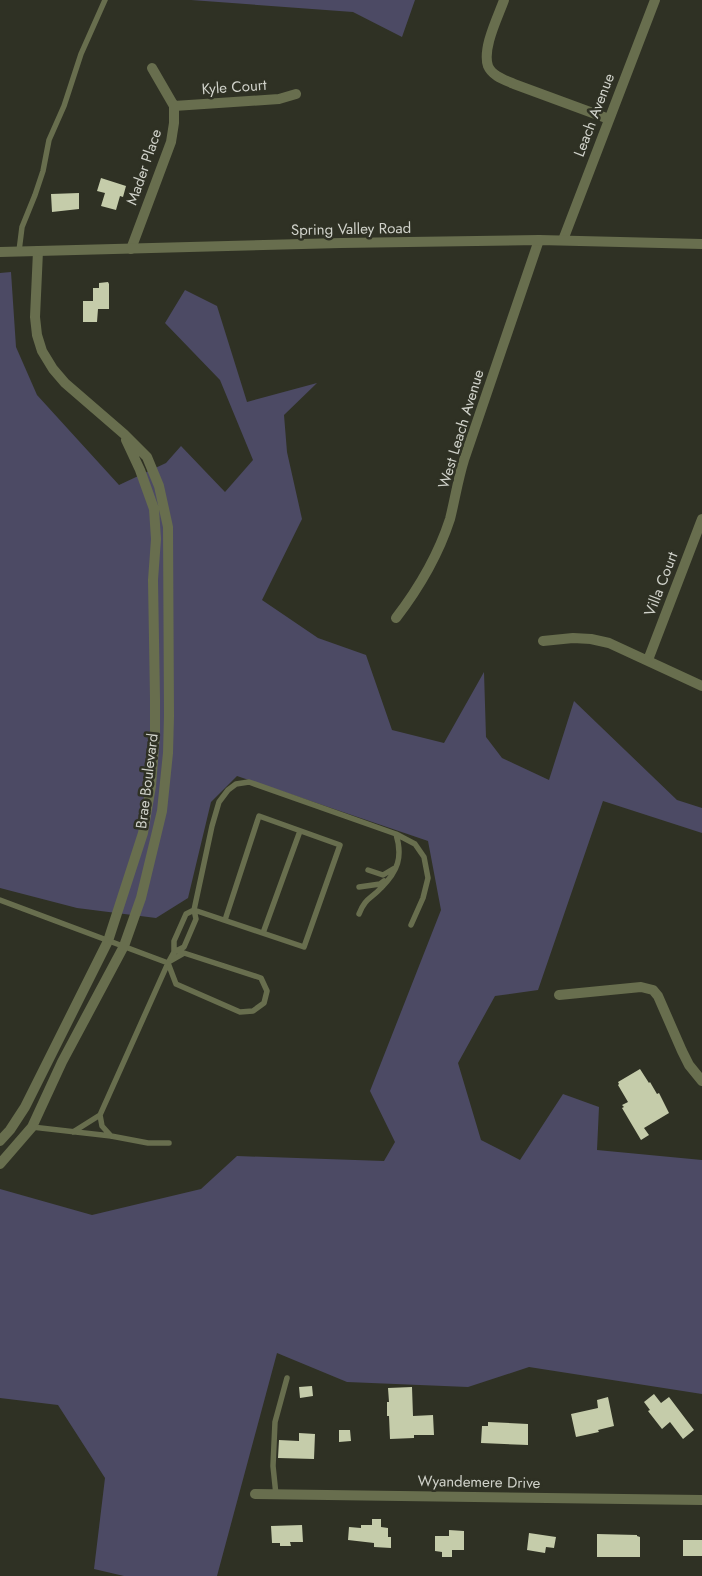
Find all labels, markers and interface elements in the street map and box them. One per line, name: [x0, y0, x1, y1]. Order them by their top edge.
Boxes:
street label: Leach Avenue: [568, 70, 620, 160]
street label: Kyle Court: [201, 74, 268, 100]
street label: Mader Place: [121, 126, 167, 208]
street label: Spring Valley Road: [291, 217, 411, 241]
street label: West Leach Avenue: [432, 366, 490, 491]
street label: Villa Court: [639, 548, 684, 619]
street label: Brae Boulevard: [130, 732, 164, 830]
street label: Wyandemere Drive: [417, 1470, 541, 1494]

